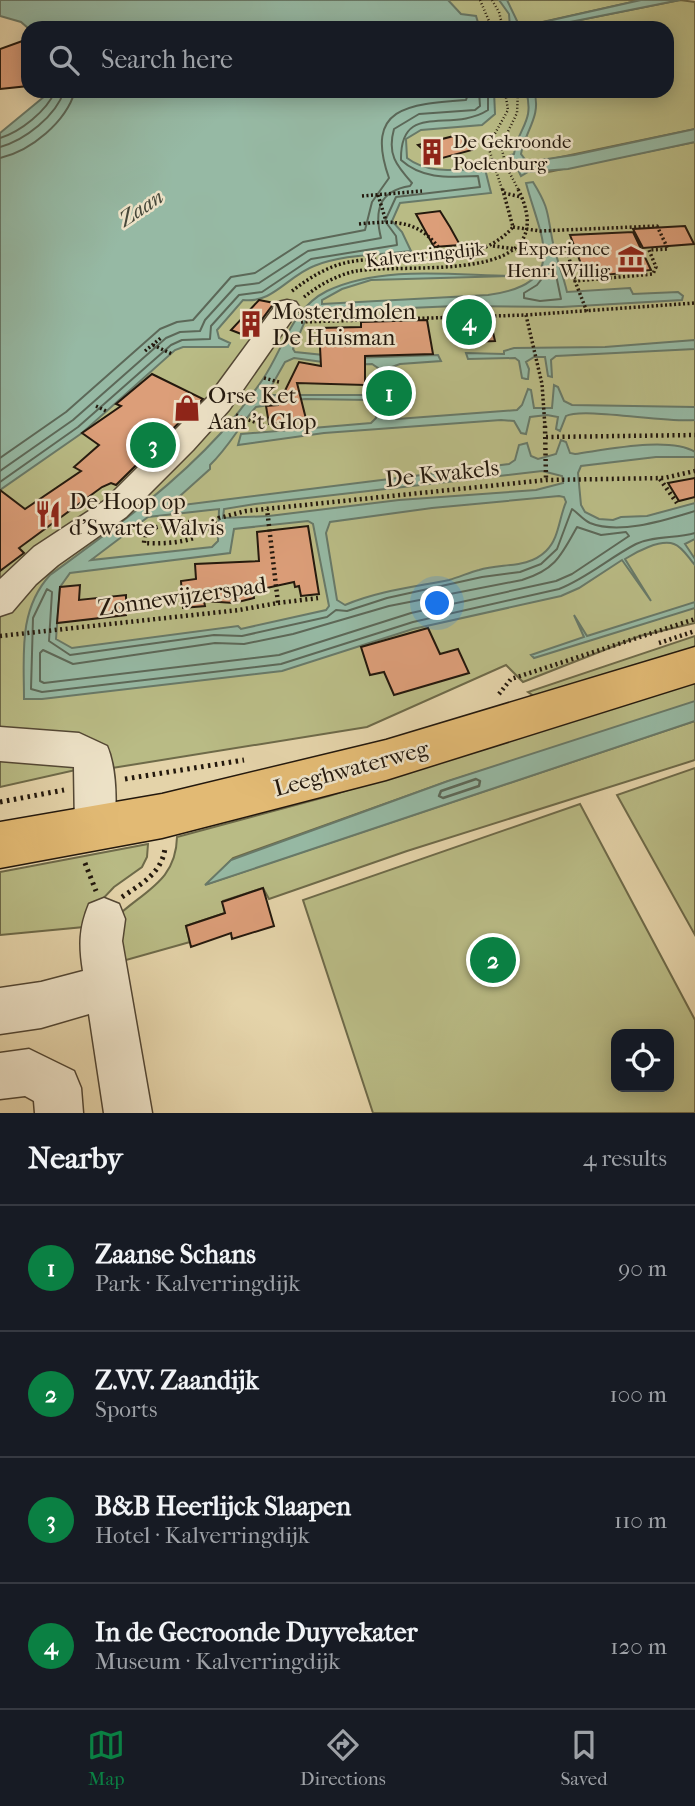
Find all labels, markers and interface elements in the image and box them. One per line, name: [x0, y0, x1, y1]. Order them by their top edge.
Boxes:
search box: [21, 21, 674, 98]
icon: search: [45, 41, 83, 79]
text: Search here: [101, 44, 233, 75]
place label: De Gekroonde Poelenburg: [453, 131, 571, 175]
building icon: De Gekroonde Poelenburg: [417, 137, 447, 167]
water label: Zaan: [113, 184, 168, 233]
street label: Kalverringdijk: [364, 238, 486, 272]
place label: Experience Henri Willig: [507, 238, 611, 282]
museum icon: Experience Henri Willig: [616, 244, 646, 274]
pin: 4: [446, 296, 492, 348]
place label: Mosterdmolen De Huisman: [272, 298, 417, 351]
building icon: Mosterdmolen De Huisman: [236, 309, 266, 339]
pin: 1: [366, 367, 412, 419]
place label: Orse Ket Aan 't Glop: [207, 382, 317, 435]
shop icon: Orse Ket Aan 't Glop: [172, 393, 202, 423]
pin: 3: [130, 419, 176, 471]
street label: De Kwakels: [384, 454, 500, 493]
place label: De Hoop op d'Swarte Walvis: [69, 488, 224, 541]
restaurant icon: De Hoop op d'Swarte Walvis: [33, 499, 63, 529]
street label: Zonnewijzerspad: [96, 571, 269, 622]
your location: [420, 586, 454, 620]
street label: Leeghwaterweg: [271, 735, 432, 802]
pin: 2: [470, 934, 516, 986]
map controls: [611, 1029, 674, 1092]
button: locate: [611, 1029, 674, 1092]
text: Nearby: [28, 1141, 123, 1176]
text: 4 results: [583, 1145, 667, 1172]
text: Zaanse Schans: [95, 1239, 256, 1270]
text: 1: [47, 1255, 55, 1282]
text: 90 m: [618, 1255, 667, 1282]
text: Park · Kalverringdijk: [95, 1270, 300, 1297]
text: Z.V.V. Zaandijk: [95, 1365, 259, 1396]
text: 2: [45, 1381, 57, 1408]
text: 100 m: [609, 1381, 667, 1408]
text: Sports: [95, 1396, 157, 1423]
text: B&B Heerlijck Slaapen: [95, 1491, 351, 1522]
text: 3: [46, 1507, 56, 1534]
text: 110 m: [614, 1507, 667, 1534]
text: Hotel · Kalverringdijk: [95, 1522, 310, 1549]
text: In de Gecroonde Duyvekater: [95, 1617, 418, 1648]
text: 4: [44, 1633, 58, 1660]
text: 120 m: [610, 1633, 667, 1660]
text: Museum · Kalverringdijk: [95, 1648, 340, 1675]
tab: Map: [87, 1726, 125, 1790]
tab: Directions: [300, 1726, 386, 1790]
tab: Saved: [560, 1726, 608, 1790]

